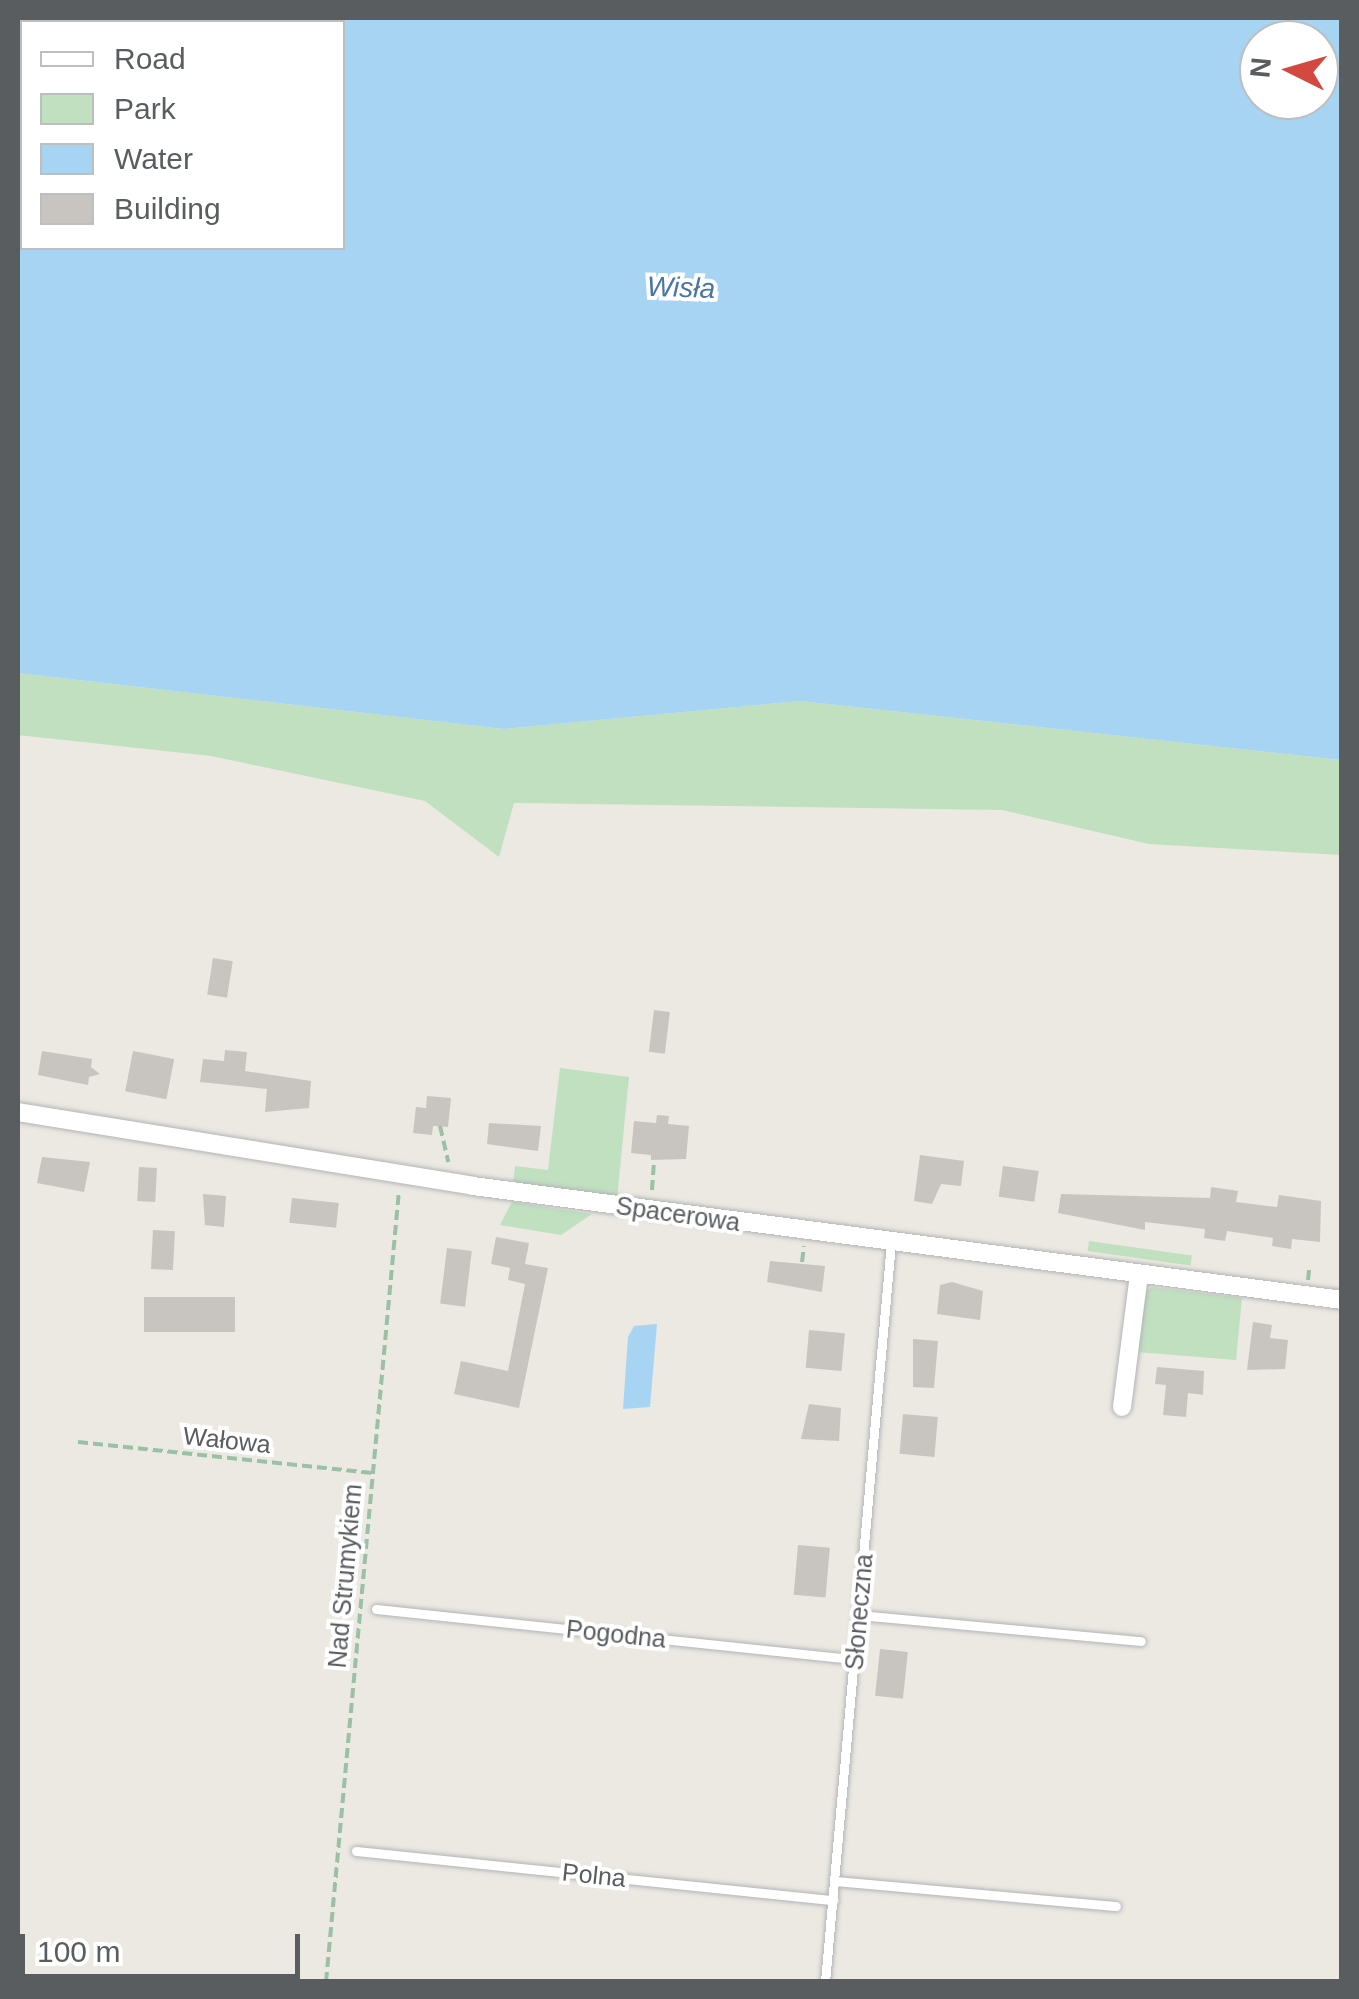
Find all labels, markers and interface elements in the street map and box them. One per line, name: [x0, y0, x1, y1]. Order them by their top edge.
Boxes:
legend: [20, 20, 345, 250]
north arrow: [1239, 20, 1339, 120]
text: Road: [114, 42, 186, 75]
text: N: [1244, 56, 1277, 79]
text: Park: [114, 92, 176, 125]
text: Water: [114, 142, 193, 175]
text: Building: [114, 192, 221, 225]
water label: Wisła: [646, 270, 716, 306]
street label: Spacerowa: [614, 1190, 742, 1238]
street label: Wałowa: [182, 1420, 272, 1460]
street label: Nad Strumykiem: [322, 1483, 368, 1669]
street label: Słoneczna: [839, 1553, 879, 1671]
street label: Pogodna: [565, 1614, 667, 1654]
street label: Polna: [561, 1857, 627, 1893]
scale bar: [25, 1914, 305, 1976]
text: 100 m: [37, 1935, 120, 1968]

